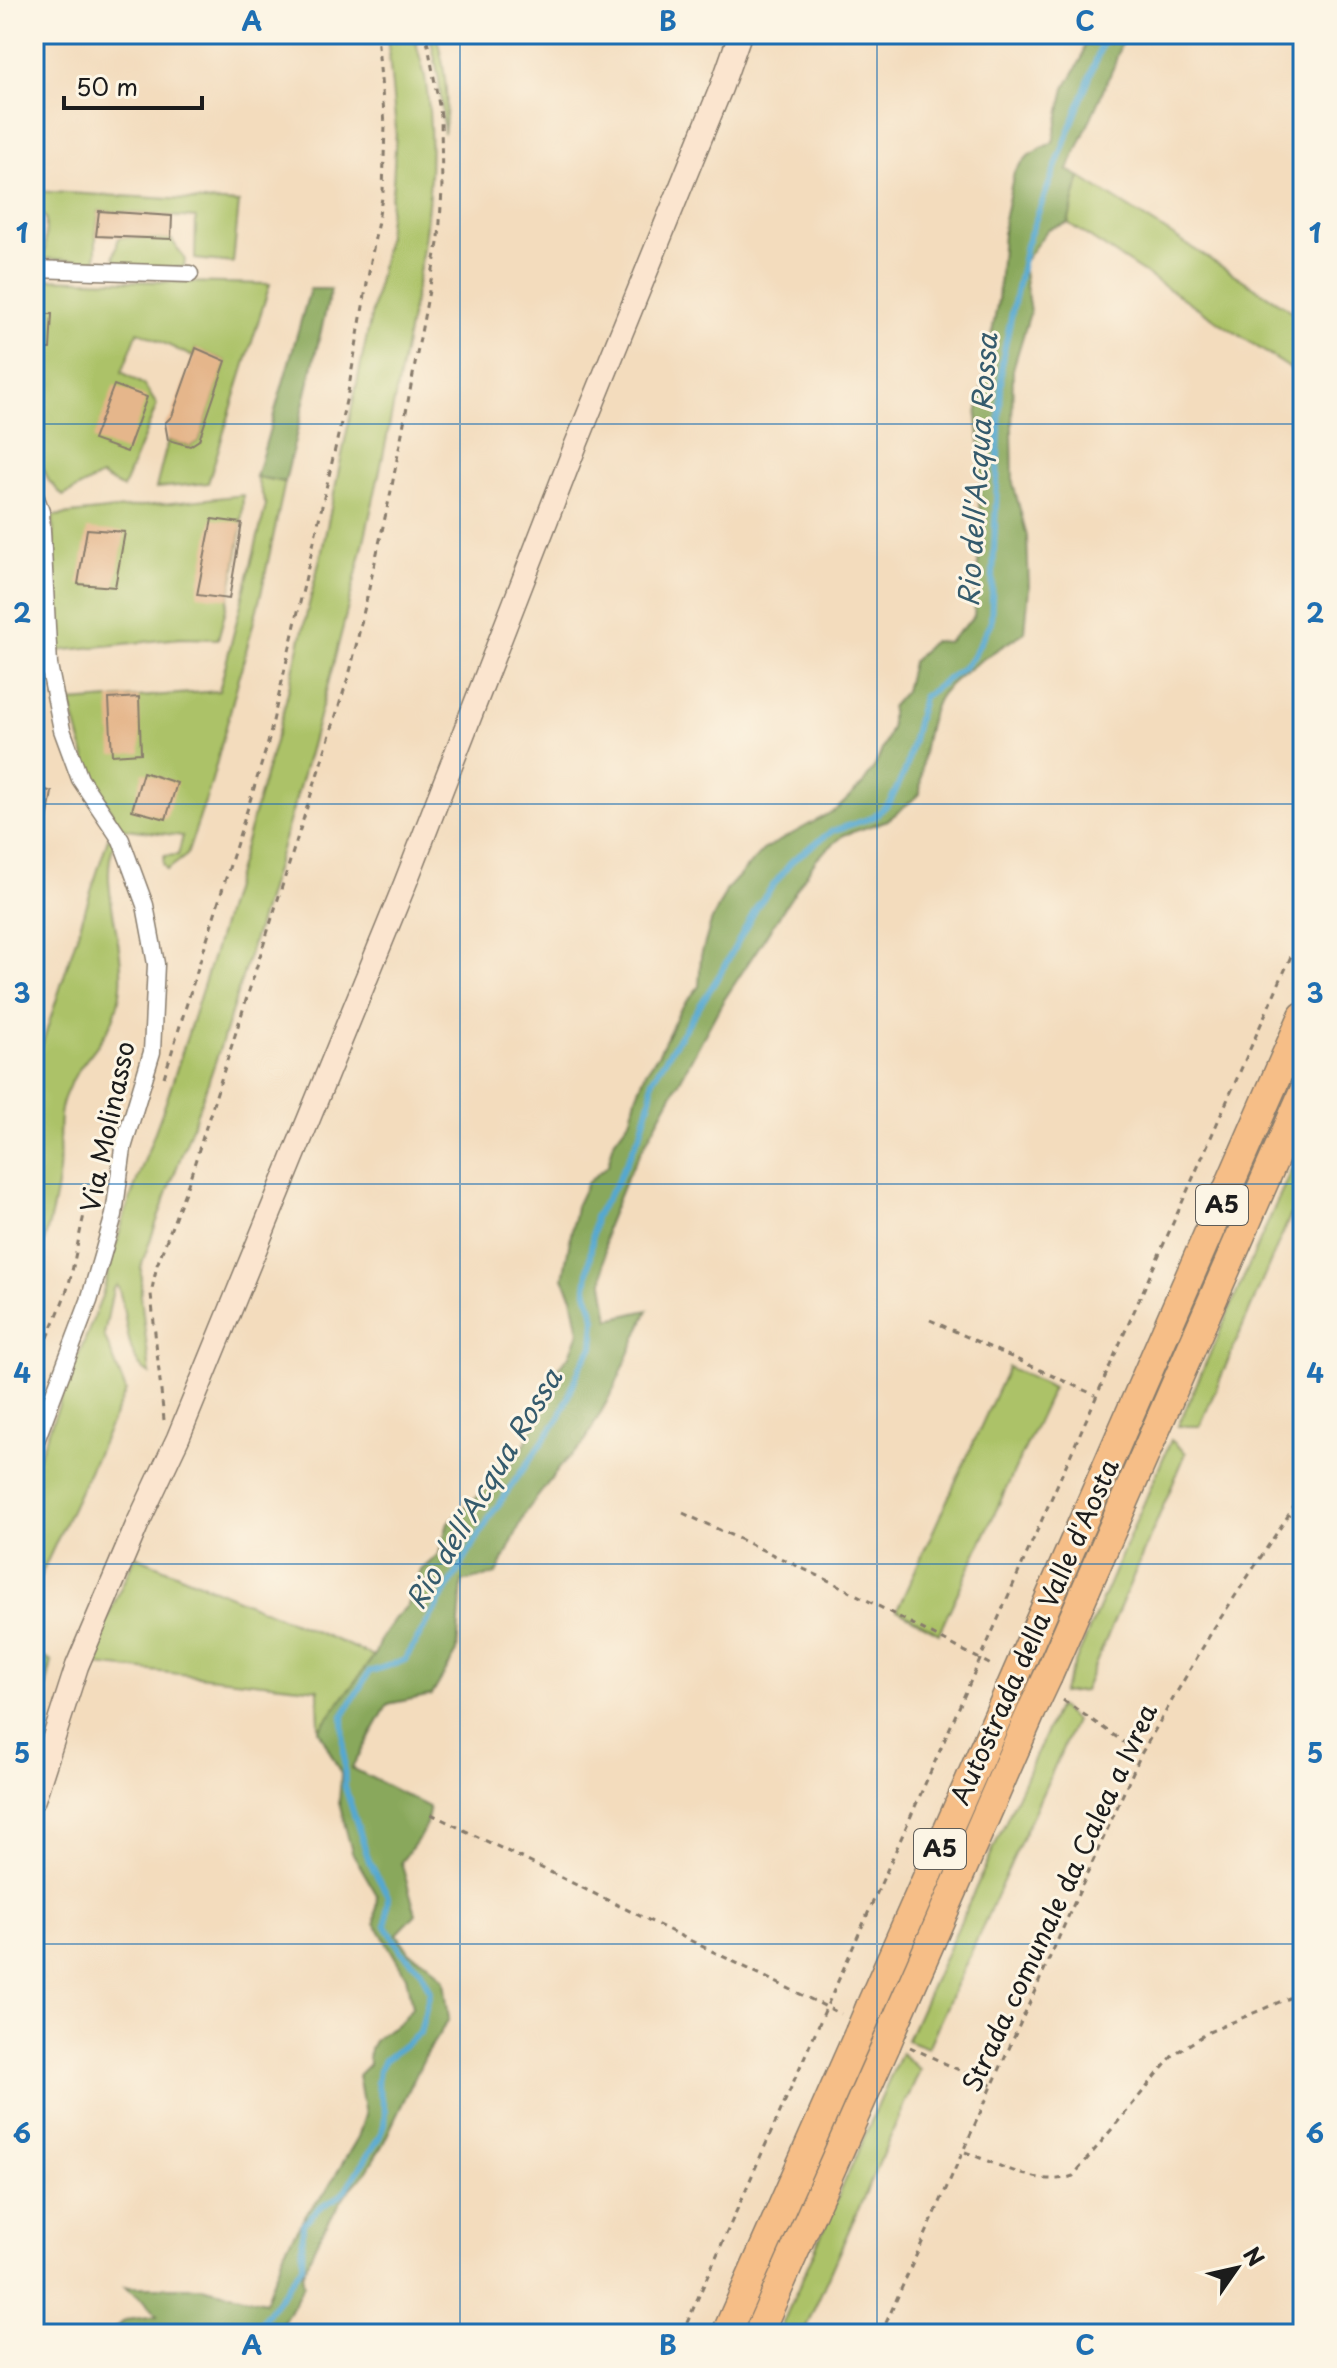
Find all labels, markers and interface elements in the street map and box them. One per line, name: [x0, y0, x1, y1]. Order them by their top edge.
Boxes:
text: A: [242, 1, 262, 40]
text: B: [659, 1, 677, 40]
text: C: [1075, 1, 1095, 40]
scale bar: [64, 60, 202, 110]
text: 50 m: [76, 68, 138, 104]
text: 1: [16, 213, 28, 252]
text: 1: [1309, 213, 1321, 252]
water label: Rio dell'Acqua Rossa: [946, 331, 1008, 608]
text: 2: [13, 593, 31, 632]
text: 2: [1306, 593, 1324, 632]
text: 3: [13, 973, 31, 1012]
text: 3: [1306, 973, 1324, 1012]
street label: Via Molinasso: [69, 1037, 144, 1216]
road number: A5: [1196, 1185, 1248, 1225]
text: 4: [13, 1353, 31, 1392]
text: 4: [1306, 1353, 1324, 1392]
water label: Rio dell'Acqua Rossa: [394, 1359, 572, 1617]
street label: Autostrada della Valle d'Aosta: [939, 1451, 1128, 1811]
street label: Strada comunale da Calea a Ivrea: [951, 1696, 1166, 2098]
text: 5: [14, 1733, 30, 1772]
text: 5: [1307, 1733, 1323, 1772]
road number: A5: [914, 1829, 966, 1869]
text: 6: [13, 2113, 31, 2152]
text: 6: [1306, 2113, 1324, 2152]
north arrow: [1197, 2228, 1277, 2308]
text: N: [1236, 2240, 1273, 2272]
text: A: [242, 2325, 262, 2364]
text: B: [659, 2325, 677, 2364]
text: C: [1075, 2325, 1095, 2364]

